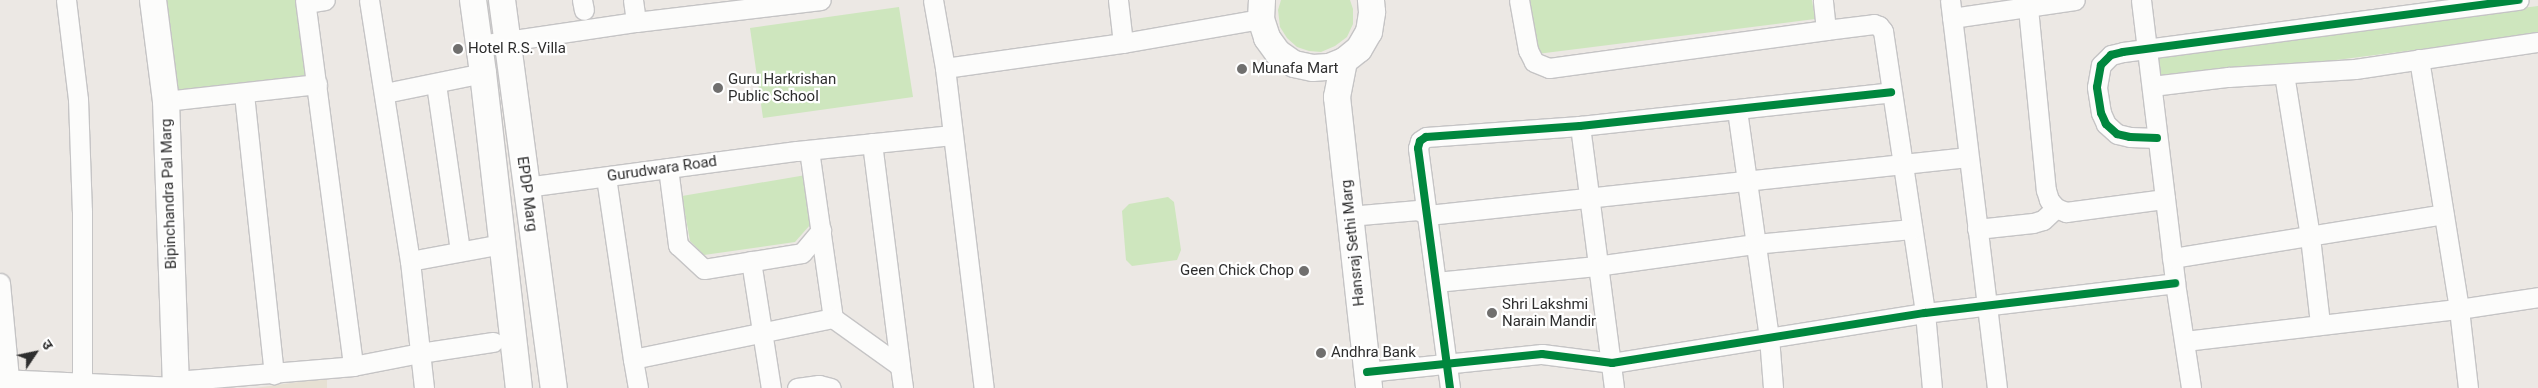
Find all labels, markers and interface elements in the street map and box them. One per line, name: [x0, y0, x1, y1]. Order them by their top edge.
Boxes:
place label: Hotel R.S. Villa: [468, 40, 566, 58]
marker: Hotel R.S. Villa: [452, 43, 464, 55]
place label: Munafa Mart: [1252, 60, 1339, 78]
marker: Munafa Mart: [1236, 63, 1248, 75]
place label: Guru Harkrishan Public School: [728, 70, 836, 105]
marker: Guru Harkrishan Public School: [712, 82, 724, 94]
street label: Bipinchandra Pal Marg: [157, 118, 181, 270]
street label: Gurudwara Road: [606, 152, 718, 186]
street label: EPDP Marg: [513, 155, 541, 233]
street label: Hansraj Sethi Marg: [1337, 179, 1369, 307]
place label: Geen Chick Chop: [1180, 262, 1294, 280]
marker: Geen Chick Chop: [1298, 265, 1310, 277]
place label: Shri Lakshmi Narain Mandir: [1502, 295, 1596, 330]
marker: Shri Lakshmi Narain Mandir: [1486, 307, 1498, 319]
north arrow: [10, 328, 60, 378]
text: उ: [39, 337, 56, 352]
place label: Andhra Bank: [1331, 344, 1416, 362]
marker: Andhra Bank: [1315, 347, 1327, 359]

